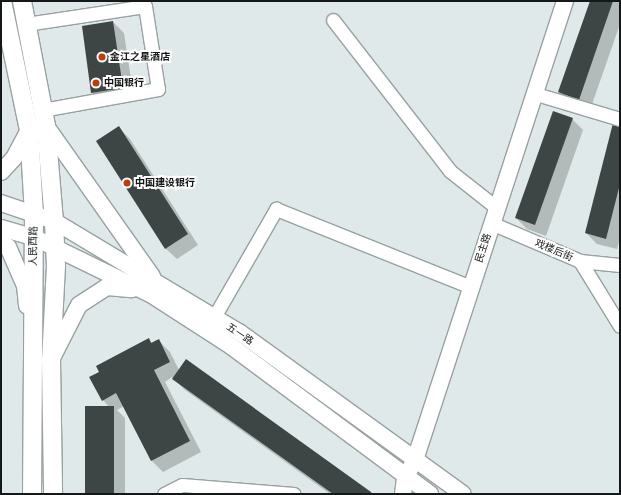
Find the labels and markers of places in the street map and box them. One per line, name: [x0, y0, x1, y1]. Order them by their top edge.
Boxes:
place label: 金江之星酒店: [110, 51, 170, 63]
marker: 金江之星酒店: [97, 52, 107, 62]
place label: 中国银行: [104, 77, 144, 89]
marker: 中国银行: [91, 78, 101, 88]
place label: 中国建设银行: [135, 177, 195, 189]
marker: 中国建设银行: [122, 178, 132, 188]

